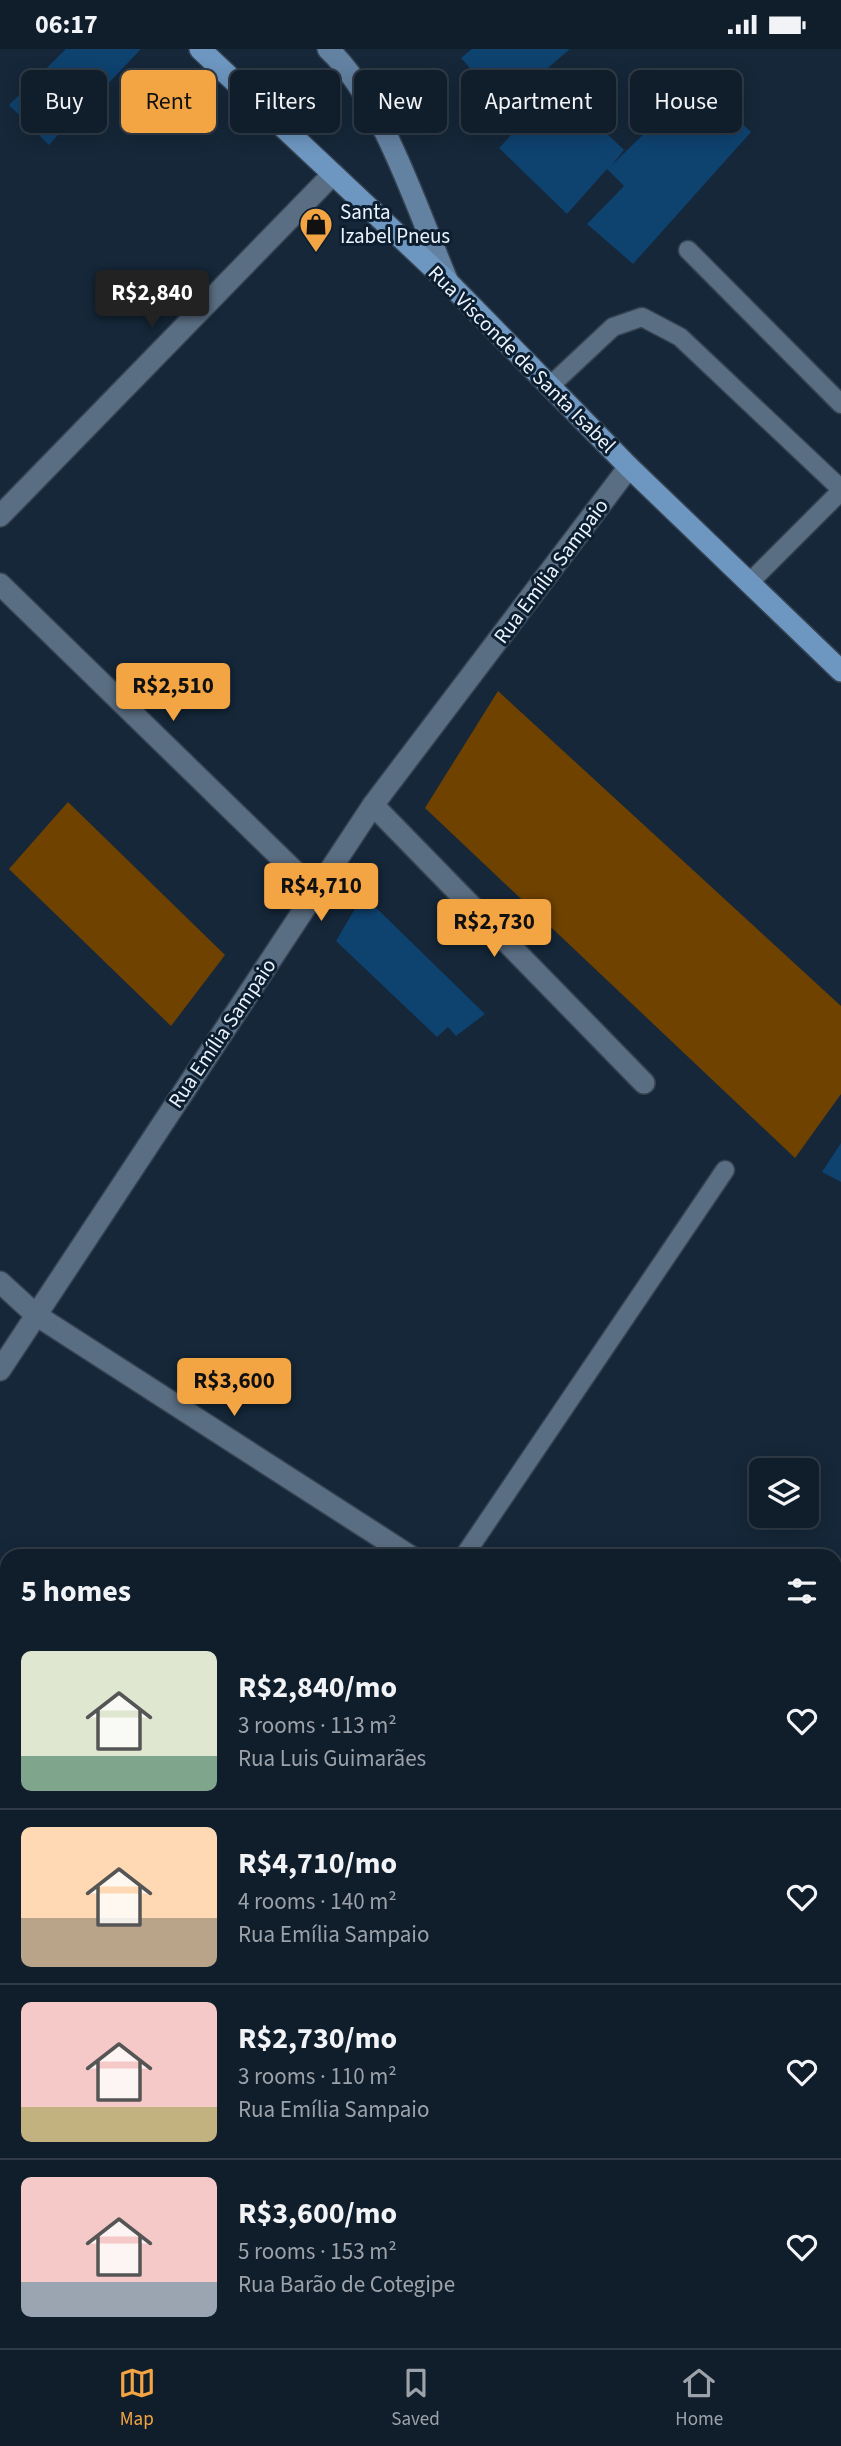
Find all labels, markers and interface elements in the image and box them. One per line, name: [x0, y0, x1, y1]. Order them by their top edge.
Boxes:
text: 06:17: [35, 6, 98, 43]
chip: Buy: [21, 70, 107, 133]
chip: Rent: [121, 70, 216, 133]
chip: Filters: [230, 70, 340, 133]
chip: New: [354, 70, 447, 133]
chip: Apartment: [461, 70, 616, 133]
chip: House: [630, 70, 742, 133]
place label: Santa Izabel Pneus: [340, 197, 450, 251]
shop icon: Santa Izabel Pneus: [297, 205, 335, 254]
street label: Rua Visconde de Santa Isabel: [421, 258, 623, 460]
pin: R$2,840: [87, 271, 217, 330]
text: R$2,840: [111, 276, 193, 309]
street label: Rua Emília Sampaio: [486, 492, 616, 650]
pin: R$2,510: [108, 663, 238, 723]
text: R$2,510: [132, 669, 214, 702]
pin: R$4,710: [256, 863, 386, 923]
text: R$4,710: [280, 869, 362, 902]
pin: R$2,730: [429, 899, 559, 959]
text: R$2,730: [453, 905, 535, 938]
street label: Rua Emília Sampaio: [161, 952, 283, 1114]
pin: R$3,600: [169, 1359, 299, 1418]
text: R$3,600: [193, 1364, 275, 1397]
map controls: [749, 1458, 819, 1528]
button: layers: [749, 1458, 819, 1528]
text: 5 homes: [21, 1570, 131, 1613]
icon: filters: [783, 1572, 821, 1610]
text: R$2,840/mo: [238, 1666, 397, 1709]
icon: home: [77, 1679, 161, 1763]
icon: heart: [783, 1702, 821, 1740]
text: 3 rooms · 113 m²: [238, 1709, 397, 1742]
text: Rua Luis Guimarães: [238, 1742, 426, 1775]
text: R$4,710/mo: [238, 1842, 397, 1885]
icon: home: [77, 1855, 161, 1939]
icon: heart: [783, 1878, 821, 1916]
text: 4 rooms · 140 m²: [238, 1885, 397, 1918]
text: Rua Emília Sampaio: [238, 1918, 429, 1951]
text: R$2,730/mo: [238, 2017, 397, 2060]
icon: home: [77, 2030, 161, 2114]
icon: heart: [783, 2053, 821, 2091]
text: 3 rooms · 110 m²: [238, 2060, 397, 2093]
text: Rua Emília Sampaio: [238, 2093, 429, 2126]
text: R$3,600/mo: [238, 2192, 397, 2235]
icon: home: [77, 2205, 161, 2289]
icon: heart: [783, 2228, 821, 2266]
text: 5 rooms · 153 m²: [238, 2235, 397, 2268]
text: Rua Barão de Cotegipe: [238, 2268, 455, 2301]
tab: Map: [118, 2364, 156, 2433]
tab: Saved: [391, 2364, 440, 2433]
tab: Home: [675, 2364, 723, 2433]

